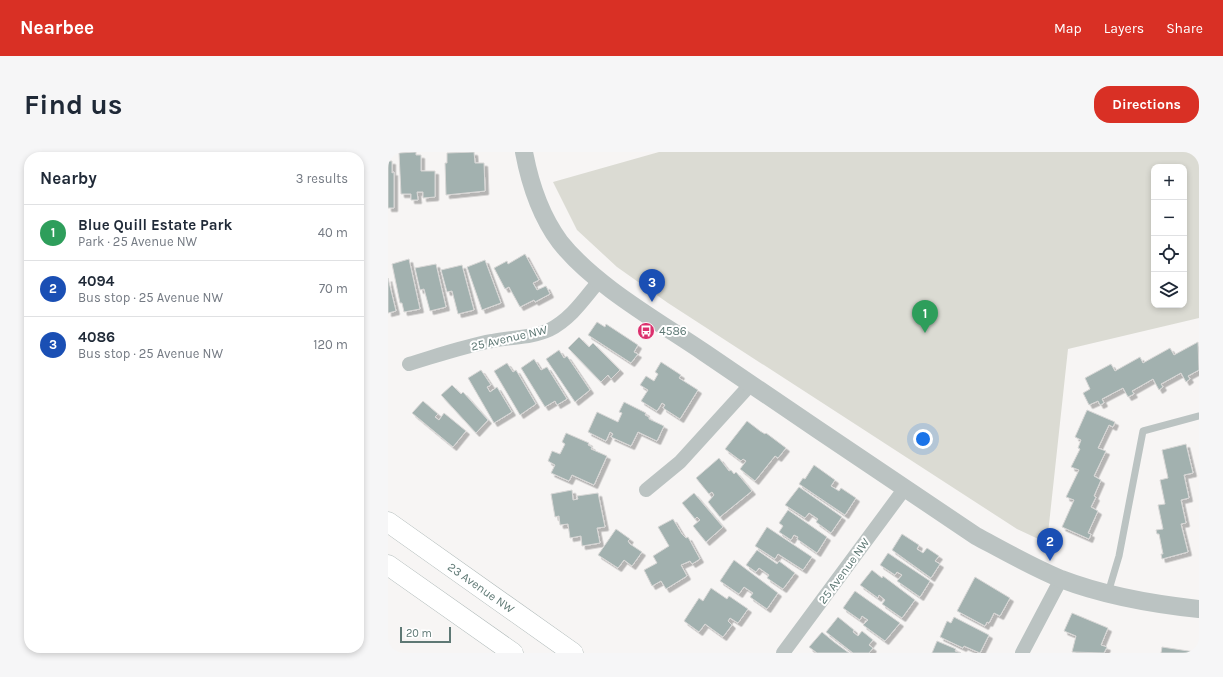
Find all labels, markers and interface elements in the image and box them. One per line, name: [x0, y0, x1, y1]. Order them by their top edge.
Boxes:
text: Nearbee: [20, 17, 94, 39]
text: Map: [1054, 20, 1082, 37]
text: Layers: [1104, 20, 1144, 37]
text: Share: [1166, 20, 1203, 37]
button: Directions: [1094, 86, 1199, 123]
text: Find us: [24, 88, 123, 121]
map controls: [1151, 164, 1187, 308]
button: +: [1151, 164, 1187, 200]
text: Nearby: [40, 168, 97, 188]
text: 3 results: [296, 171, 348, 186]
button: −: [1151, 200, 1187, 236]
text: Blue Quill Estate Park: [78, 216, 232, 234]
text: 1: [51, 225, 55, 240]
text: 40 m: [318, 225, 348, 240]
text: Park · 25 Avenue NW: [78, 234, 197, 249]
button: locate: [1151, 236, 1187, 272]
pin: 3: [639, 269, 665, 302]
text: 4094: [78, 272, 115, 290]
button: layers: [1151, 272, 1187, 308]
text: 2: [49, 281, 57, 296]
text: 70 m: [319, 281, 348, 296]
text: Bus stop · 25 Avenue NW: [78, 290, 223, 305]
pin: 1: [912, 300, 938, 333]
bus stop icon: 4586: [636, 321, 656, 341]
street label: 25 Avenue NW: [469, 322, 549, 354]
place label: 4586: [659, 324, 687, 338]
text: 4086: [78, 328, 115, 346]
text: 3: [49, 337, 57, 352]
text: 120 m: [313, 337, 348, 352]
text: Bus stop · 25 Avenue NW: [78, 346, 223, 361]
your location: [913, 429, 933, 449]
pin: 2: [1037, 528, 1063, 561]
street label: 25 Avenue NW: [815, 535, 873, 607]
street label: 23 Avenue NW: [445, 560, 517, 616]
scale bar: [400, 625, 451, 644]
text: 20 m: [406, 627, 432, 640]

